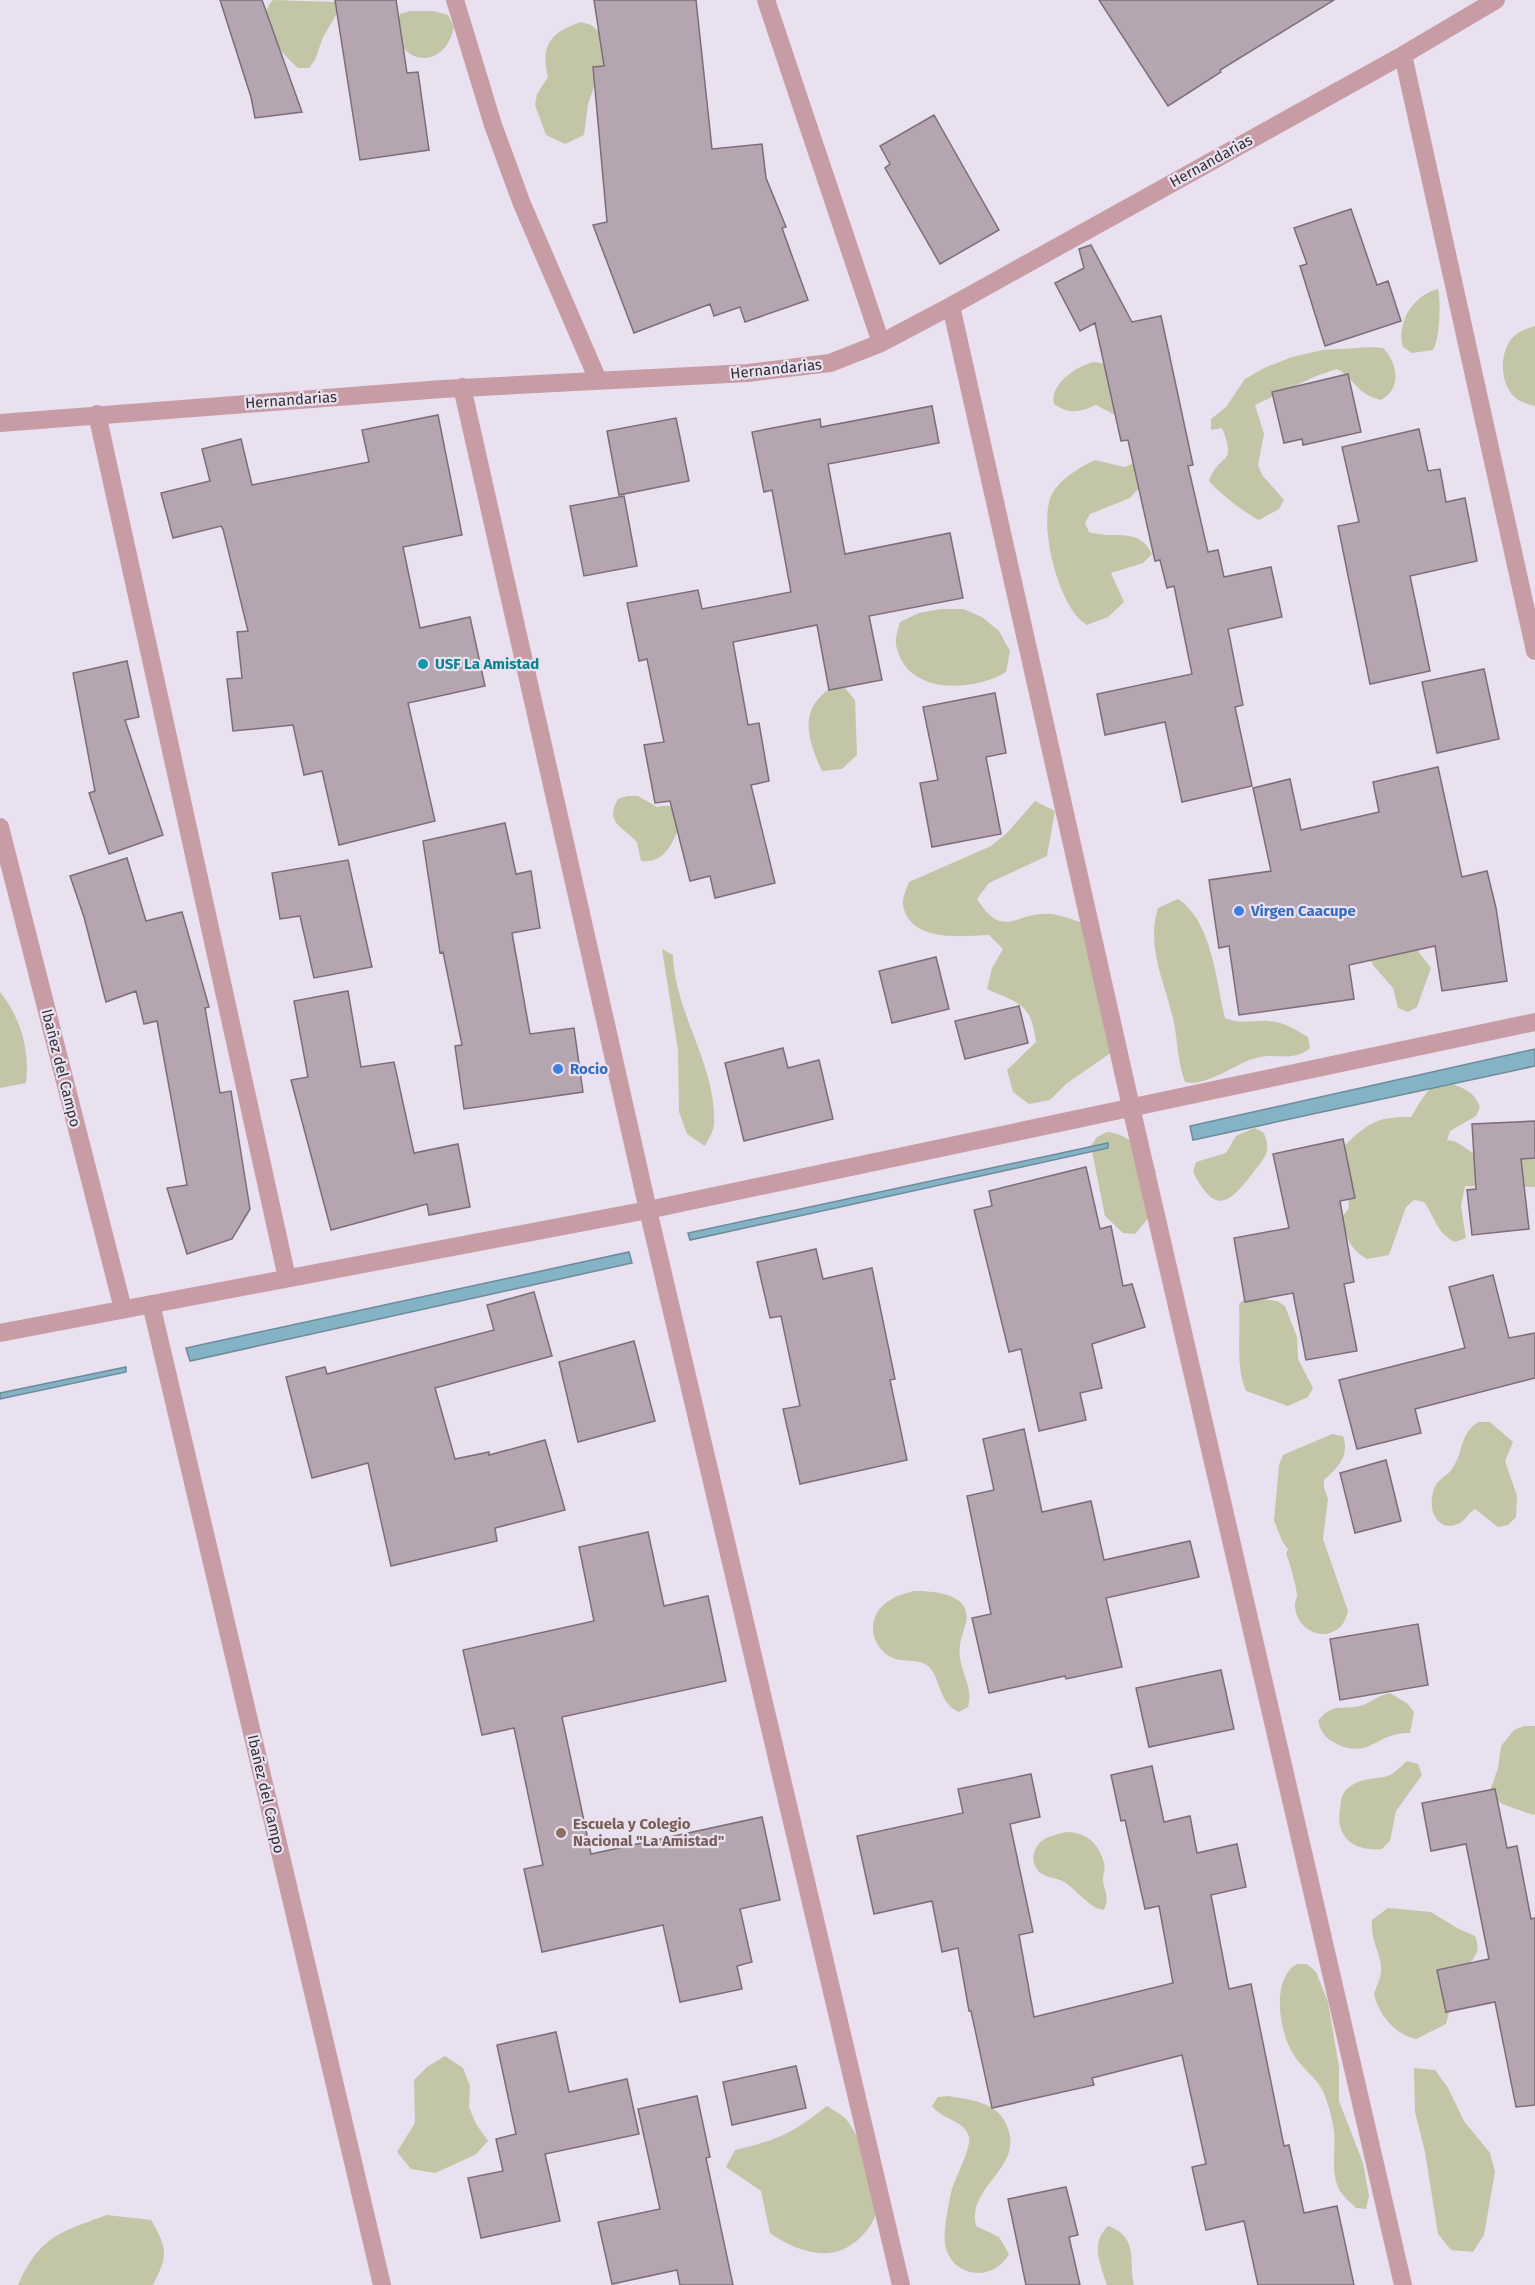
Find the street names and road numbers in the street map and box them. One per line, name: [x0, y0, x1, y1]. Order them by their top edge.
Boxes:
street label: Hernandarias: [1166, 131, 1256, 191]
street label: Hernandarias: [729, 355, 823, 383]
street label: Hernandarias: [244, 388, 338, 412]
street label: Ibañez del Campo: [38, 1007, 84, 1129]
street label: Ibañez del Campo: [244, 1733, 288, 1855]

